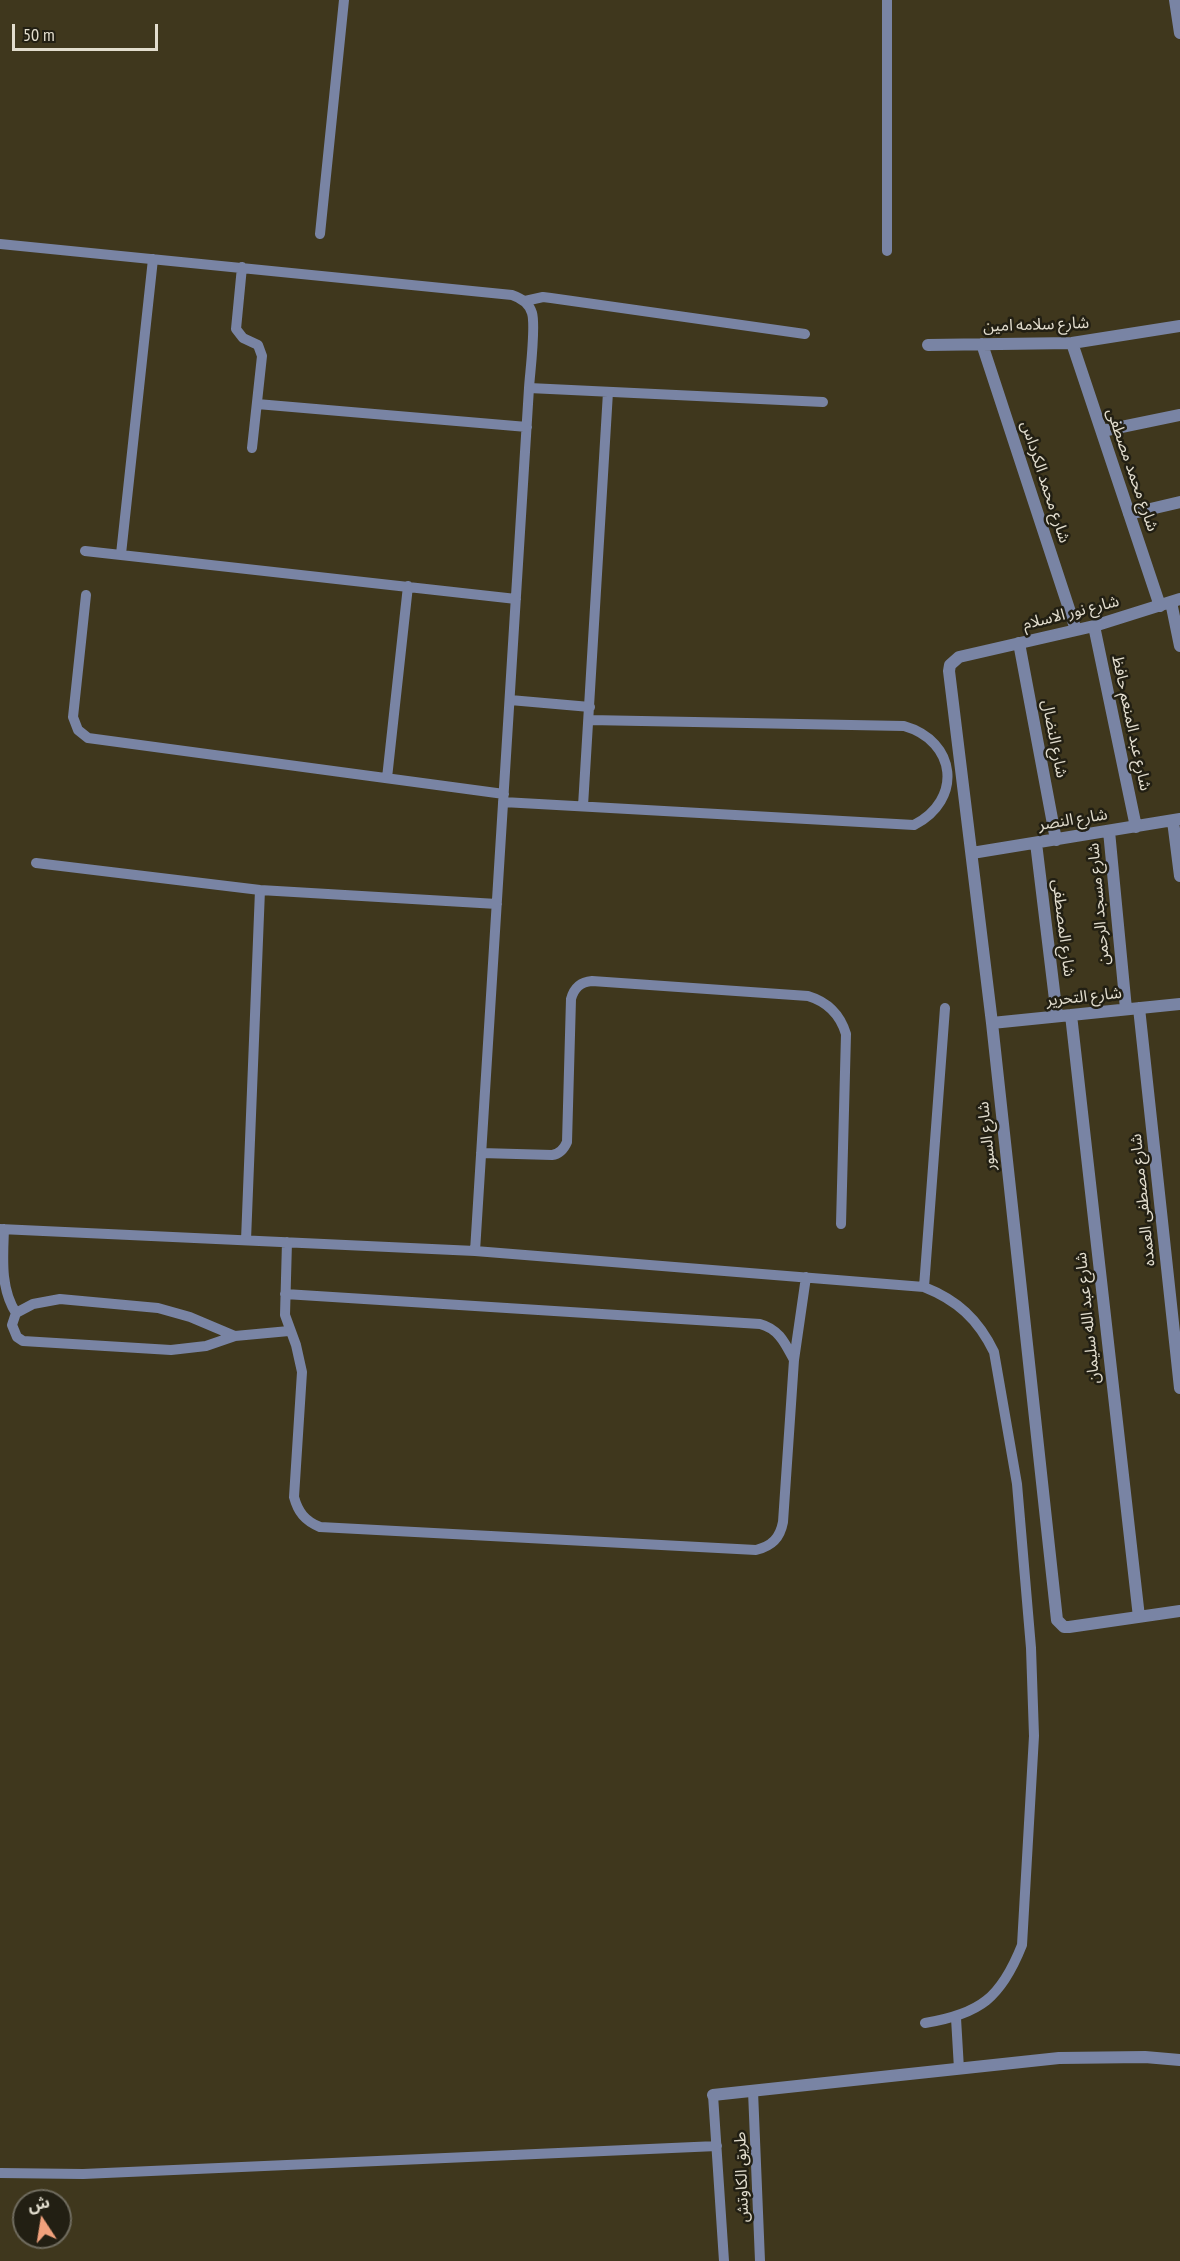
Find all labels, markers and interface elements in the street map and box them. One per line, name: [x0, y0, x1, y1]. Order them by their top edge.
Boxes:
scale bar: [15, 12, 160, 50]
text: 50 m: [23, 23, 55, 46]
street label: شارع سلامه امين: [983, 314, 1089, 336]
street label: شارع محمد مصطفى: [1102, 406, 1162, 534]
street label: شارع محمد الكرداس: [1016, 419, 1074, 545]
street label: شارع نور الاسلام: [1021, 592, 1121, 634]
street label: شارع عبد المنعم حافظ: [1107, 654, 1155, 792]
street label: شارع النضال: [1037, 698, 1071, 780]
street label: شارع النصر: [1037, 805, 1109, 835]
street label: شارع مسجد الرحمن: [1084, 842, 1114, 966]
street label: شارع المصطفى: [1047, 878, 1079, 978]
street label: شارع التحرير: [1045, 983, 1123, 1011]
street label: شارع السور: [974, 1100, 1000, 1172]
street label: شارع مصطفى العمده: [1126, 1133, 1160, 1267]
street label: شارع عبد الله سليمان: [1072, 1251, 1104, 1385]
street label: طريق الكاوتش: [731, 2131, 753, 2223]
north arrow: [12, 2189, 72, 2249]
text: ش: [26, 2191, 51, 2215]

